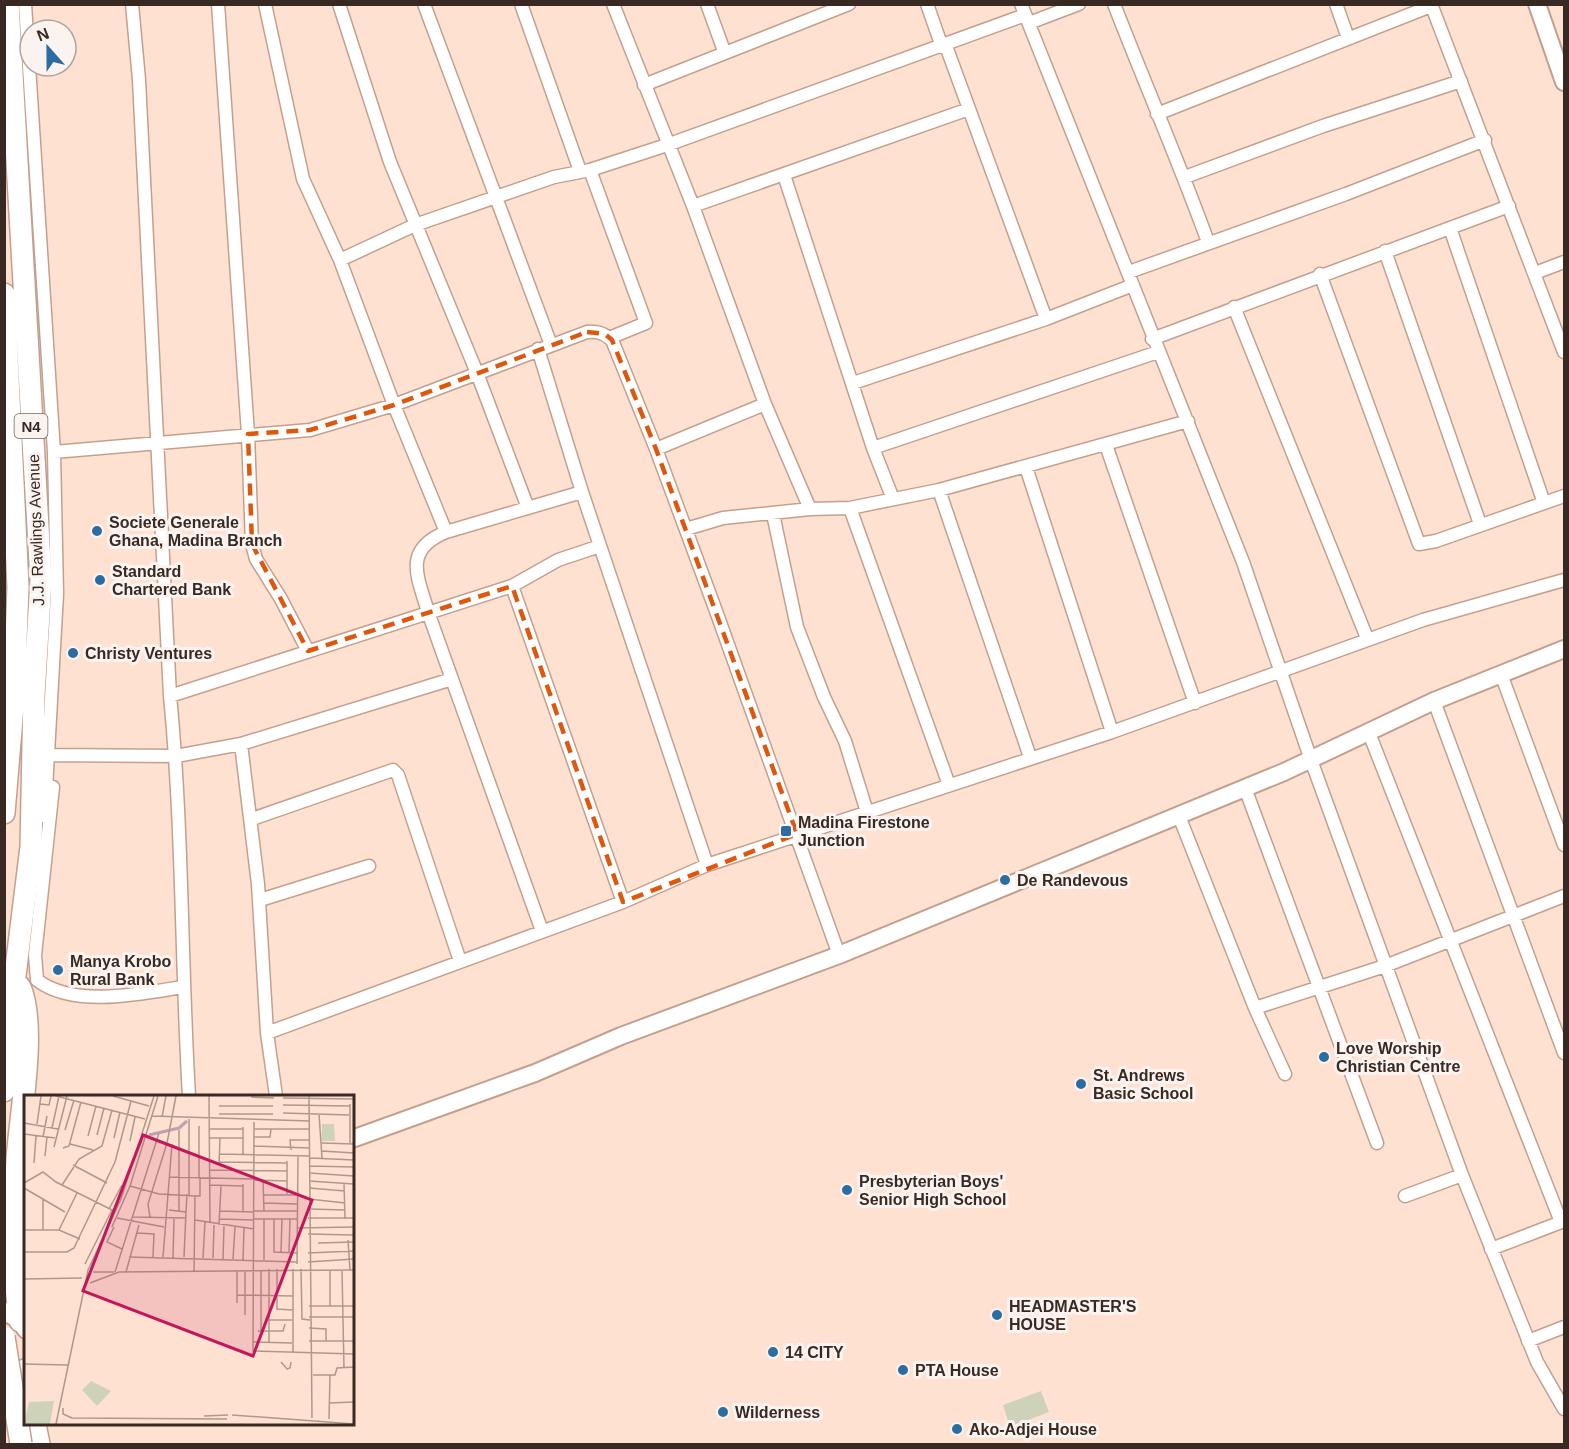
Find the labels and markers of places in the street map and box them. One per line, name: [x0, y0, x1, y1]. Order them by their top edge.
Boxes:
place label: Societe Generale Ghana, Madina Branch: [109, 514, 282, 549]
marker: Societe Generale Ghana, Madina Branch: [90, 524, 104, 538]
place label: Standard Chartered Bank: [112, 563, 231, 598]
marker: Standard Chartered Bank: [93, 573, 107, 587]
place label: Christy Ventures: [85, 645, 212, 662]
marker: Christy Ventures: [66, 646, 80, 660]
place label: Madina Firestone Junction: [798, 814, 930, 849]
marker: Madina Firestone Junction: [779, 824, 793, 838]
place label: De Randevous: [1017, 872, 1128, 889]
marker: De Randevous: [998, 873, 1012, 887]
place label: Manya Krobo Rural Bank: [70, 953, 172, 988]
marker: Manya Krobo Rural Bank: [51, 963, 65, 977]
place label: Love Worship Christian Centre: [1336, 1040, 1461, 1075]
marker: Love Worship Christian Centre: [1317, 1050, 1331, 1064]
place label: St. Andrews Basic School: [1093, 1067, 1193, 1102]
marker: St. Andrews Basic School: [1074, 1077, 1088, 1091]
place label: Presbyterian Boys' Senior High School: [859, 1173, 1007, 1208]
marker: Presbyterian Boys' Senior High School: [840, 1183, 854, 1197]
place label: HEADMASTER'S HOUSE: [1009, 1298, 1137, 1333]
marker: HEADMASTER'S HOUSE: [990, 1308, 1004, 1322]
place label: 14 CITY: [785, 1344, 844, 1361]
marker: 14 CITY: [766, 1345, 780, 1359]
place label: PTA House: [915, 1362, 999, 1379]
marker: PTA House: [896, 1363, 910, 1377]
place label: Wilderness: [735, 1404, 820, 1421]
marker: Wilderness: [716, 1405, 730, 1419]
place label: Ako-Adjei House: [969, 1421, 1097, 1438]
marker: Ako-Adjei House: [950, 1422, 964, 1436]

